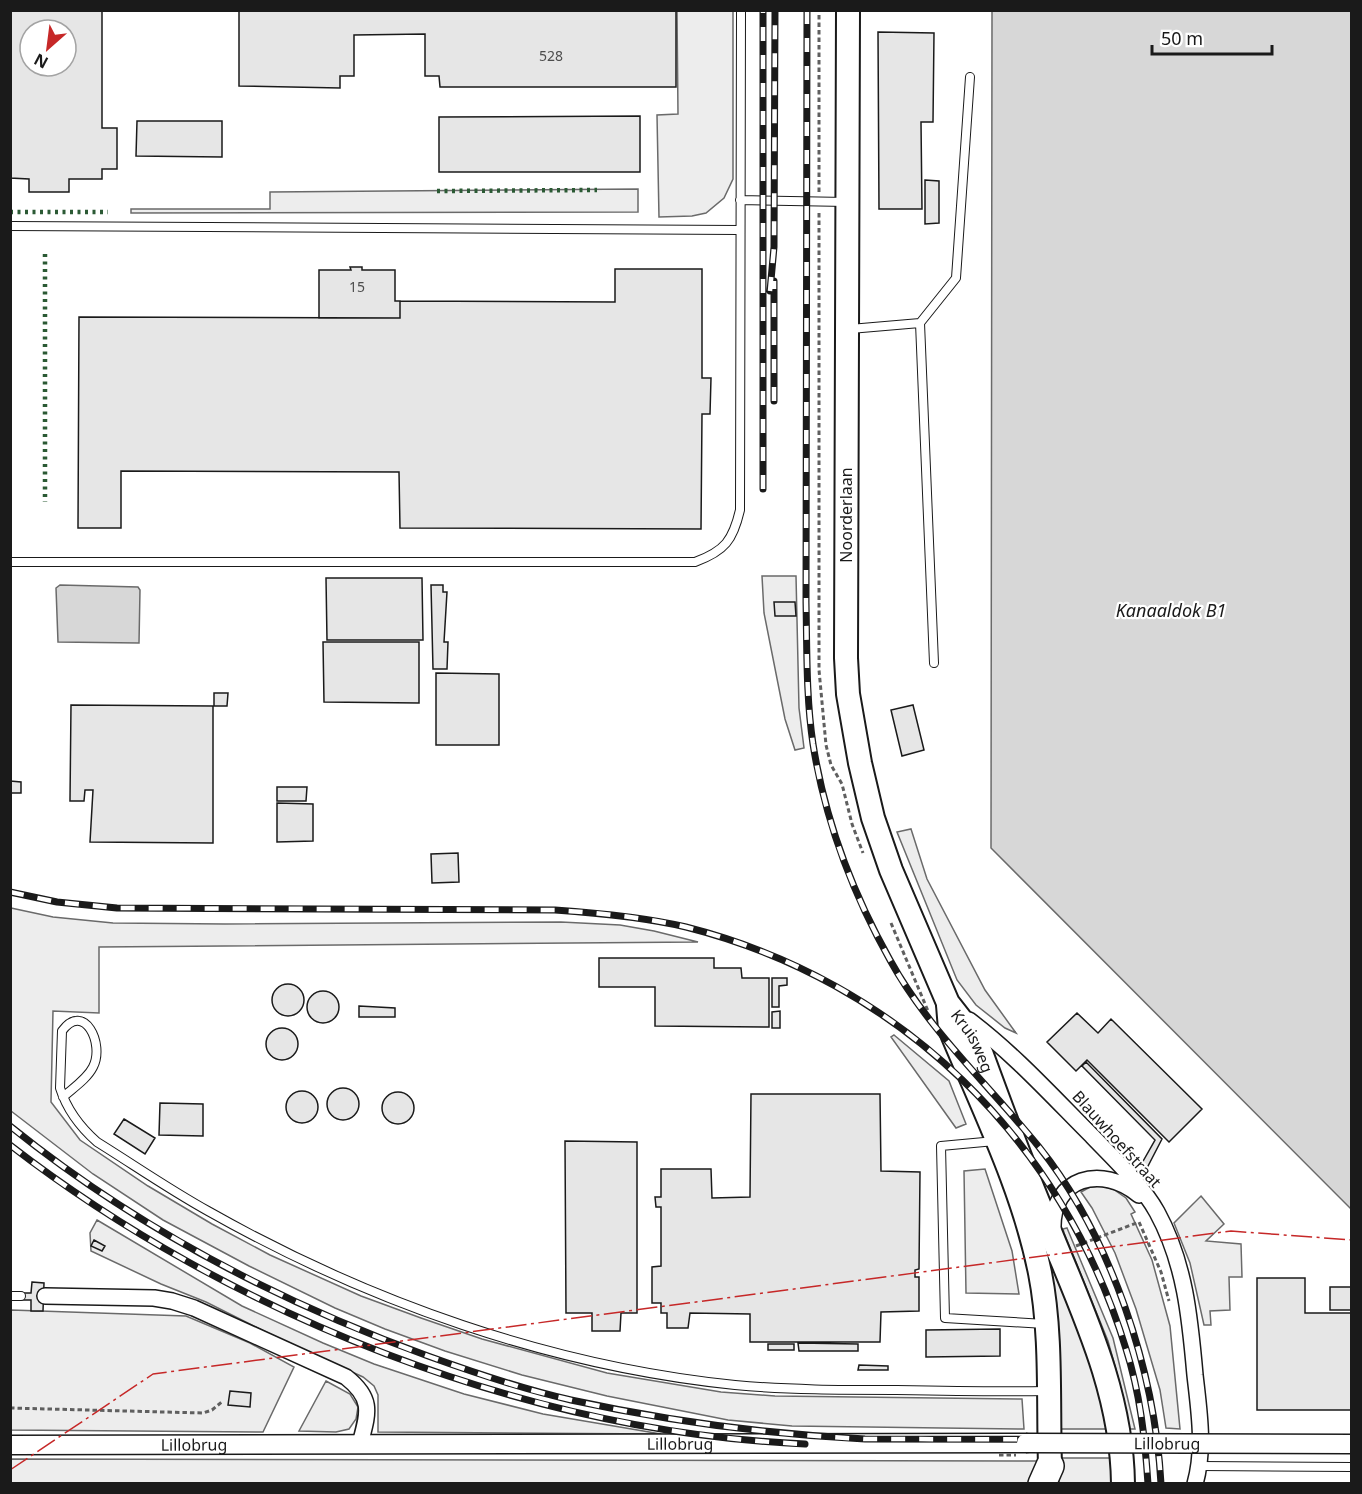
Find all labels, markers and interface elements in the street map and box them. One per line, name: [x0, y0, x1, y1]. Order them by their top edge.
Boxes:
north arrow: [18, 18, 78, 78]
scale bar: [1152, 18, 1272, 56]
text: 50 m: [1161, 26, 1203, 50]
house number: 528: [539, 46, 563, 65]
text: N: [30, 48, 52, 74]
house number: 15: [349, 277, 365, 296]
street label: Noorderlaan: [835, 467, 857, 563]
water label: Kanaaldok B1: [1116, 598, 1226, 622]
street label: Kruisweg: [946, 1005, 999, 1076]
street label: Blauwhoefstraat: [1067, 1086, 1167, 1192]
street label: Lillobrug: [1134, 1432, 1200, 1455]
street label: Lillobrug: [647, 1433, 713, 1455]
street label: Lillobrug: [161, 1434, 227, 1456]

